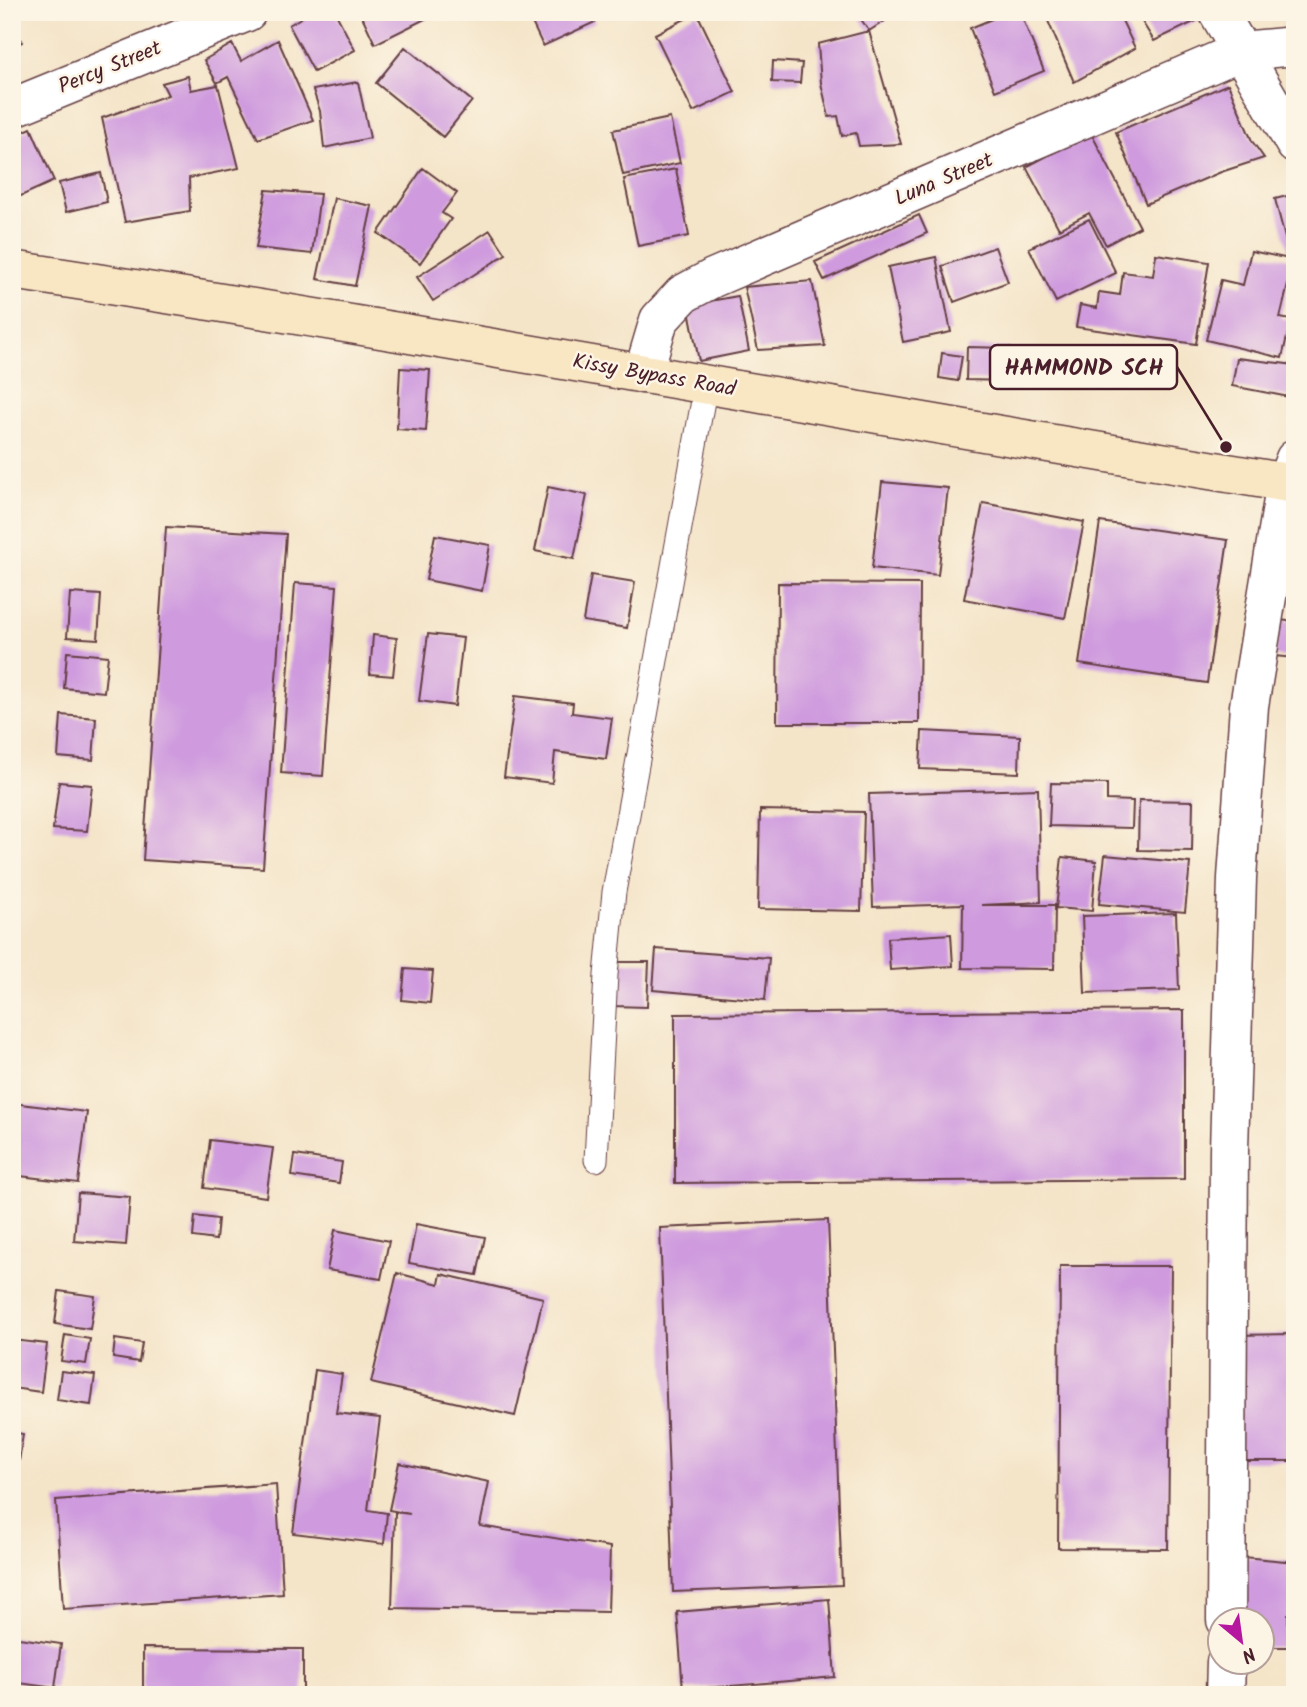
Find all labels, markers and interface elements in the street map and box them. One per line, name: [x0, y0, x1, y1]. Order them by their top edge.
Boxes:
street label: Percy Street: [53, 32, 167, 104]
street label: Luna Street: [890, 144, 999, 216]
street label: Kissy Bypass Road: [570, 345, 739, 407]
callout: HAMMOND SCH: [990, 345, 1177, 389]
text: HAMMOND SCH: [1004, 351, 1164, 387]
north arrow: [1206, 1606, 1276, 1676]
text: N: [1236, 1638, 1261, 1670]

